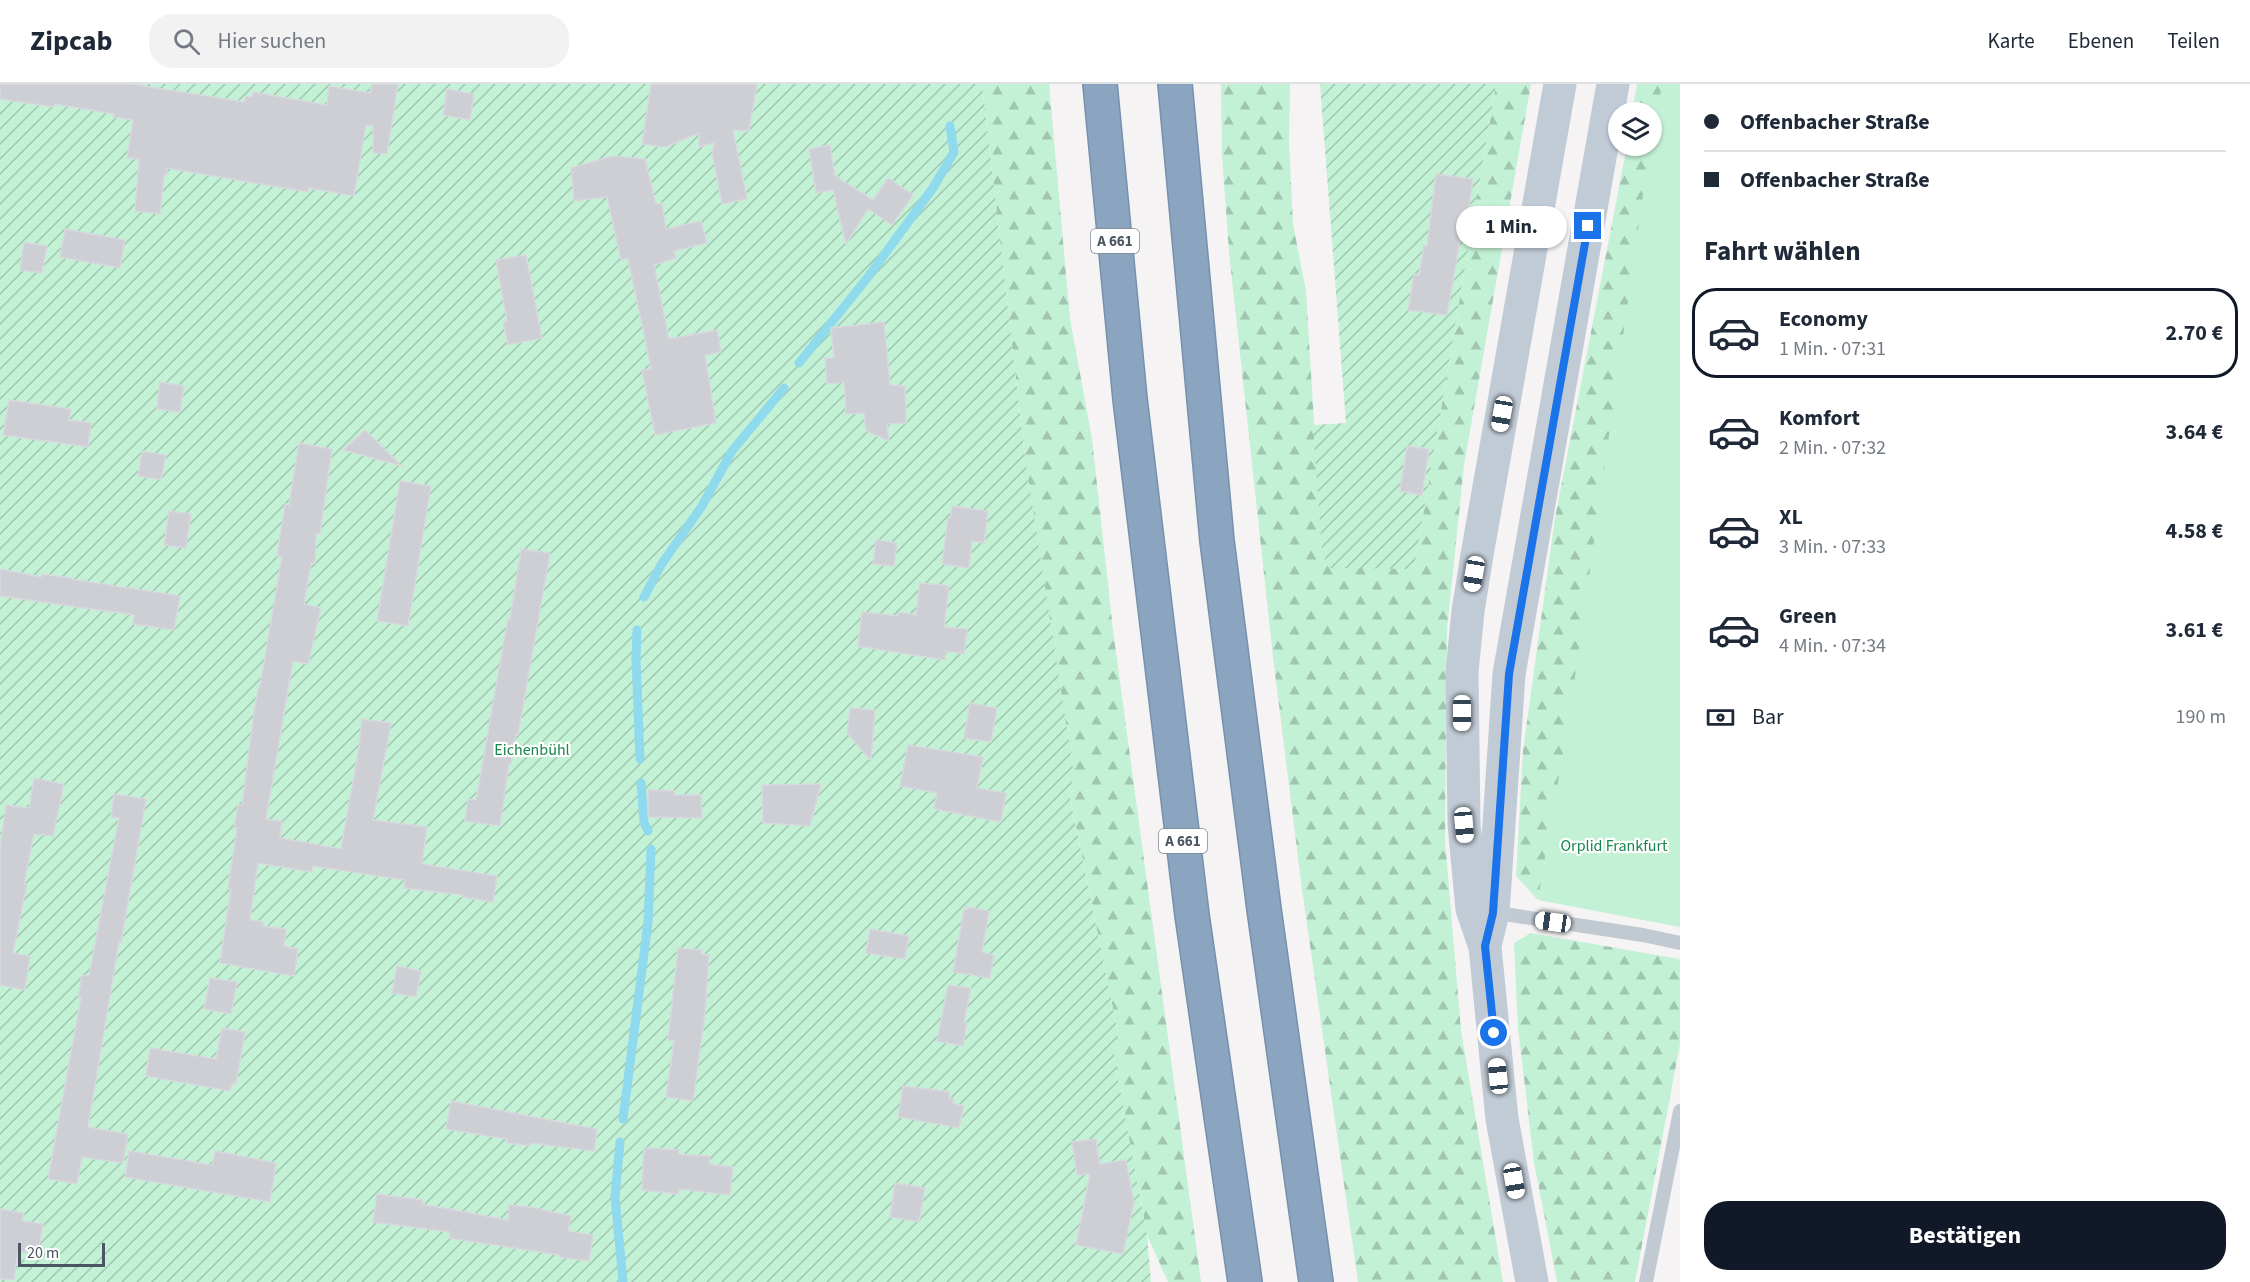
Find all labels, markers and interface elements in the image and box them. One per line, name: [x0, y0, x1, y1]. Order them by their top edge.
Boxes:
search box: [149, 14, 569, 68]
text: Zipcab: [30, 21, 113, 61]
icon: search: [170, 25, 203, 58]
text: Hier suchen: [218, 25, 326, 57]
text: Karte: [1988, 26, 2035, 56]
text: Ebenen: [2068, 26, 2134, 56]
text: Teilen: [2167, 26, 2220, 56]
map controls: [1608, 102, 1662, 156]
button: layers: [1608, 102, 1662, 156]
text: Offenbacher Straße: [1740, 106, 1930, 138]
text: Offenbacher Straße: [1740, 164, 1930, 196]
callout: 1 Min.: [1456, 205, 1567, 247]
route end: [1574, 212, 1601, 239]
text: 1 Min.: [1485, 213, 1538, 241]
road number: A 661: [1091, 229, 1139, 253]
text: Fahrt wählen: [1704, 232, 1861, 271]
text: Economy: [1779, 303, 1868, 335]
icon: car: [1707, 306, 1761, 360]
text: 2.70 €: [2166, 317, 2223, 349]
text: 1 Min. · 07:31: [1779, 335, 1886, 363]
car: [1490, 395, 1514, 433]
text: Komfort: [1779, 402, 1860, 434]
icon: car: [1707, 405, 1761, 459]
text: 3.64 €: [2166, 416, 2223, 448]
text: 2 Min. · 07:32: [1779, 434, 1886, 462]
text: XL: [1779, 501, 1803, 533]
icon: car: [1707, 504, 1761, 558]
text: 4.58 €: [2166, 515, 2223, 547]
text: 3 Min. · 07:33: [1779, 533, 1886, 561]
car: [1462, 555, 1486, 593]
text: Green: [1779, 600, 1837, 632]
icon: car: [1707, 603, 1761, 657]
text: 3.61 €: [2166, 614, 2223, 646]
text: 4 Min. · 07:34: [1779, 632, 1886, 660]
car: [1453, 695, 1471, 731]
icon: cash: [1704, 701, 1737, 734]
text: Bar: [1752, 701, 1784, 733]
text: 190 m: [2176, 703, 2226, 731]
park label: Eichenbühl: [494, 739, 570, 761]
car: [1453, 806, 1475, 844]
road number: A 661: [1159, 829, 1207, 853]
park label: Orplid Frankfurt: [1561, 835, 1668, 857]
car: [1534, 911, 1572, 933]
route start: [1480, 1019, 1507, 1046]
car: [1487, 1057, 1509, 1095]
car: [1502, 1162, 1526, 1200]
button: Bestätigen: [1704, 1201, 2226, 1270]
scale bar: [18, 1240, 105, 1268]
text: 20 m: [27, 1242, 59, 1264]

